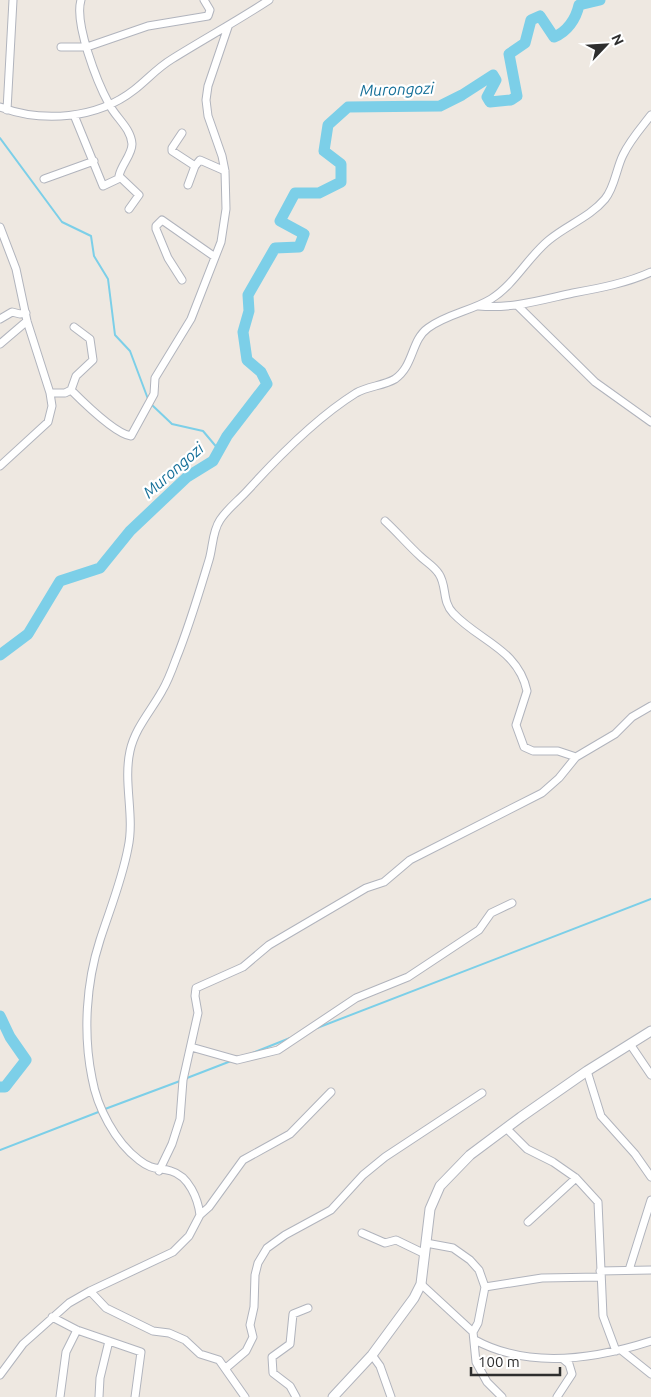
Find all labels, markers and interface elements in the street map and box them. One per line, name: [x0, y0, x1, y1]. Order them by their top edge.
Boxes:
north arrow: [581, 20, 631, 70]
text: N: [608, 31, 627, 48]
water label: Murongozi: [360, 79, 435, 99]
water label: Murongozi: [139, 438, 208, 501]
scale bar: [471, 1344, 560, 1376]
text: 100 m: [478, 1353, 520, 1370]

